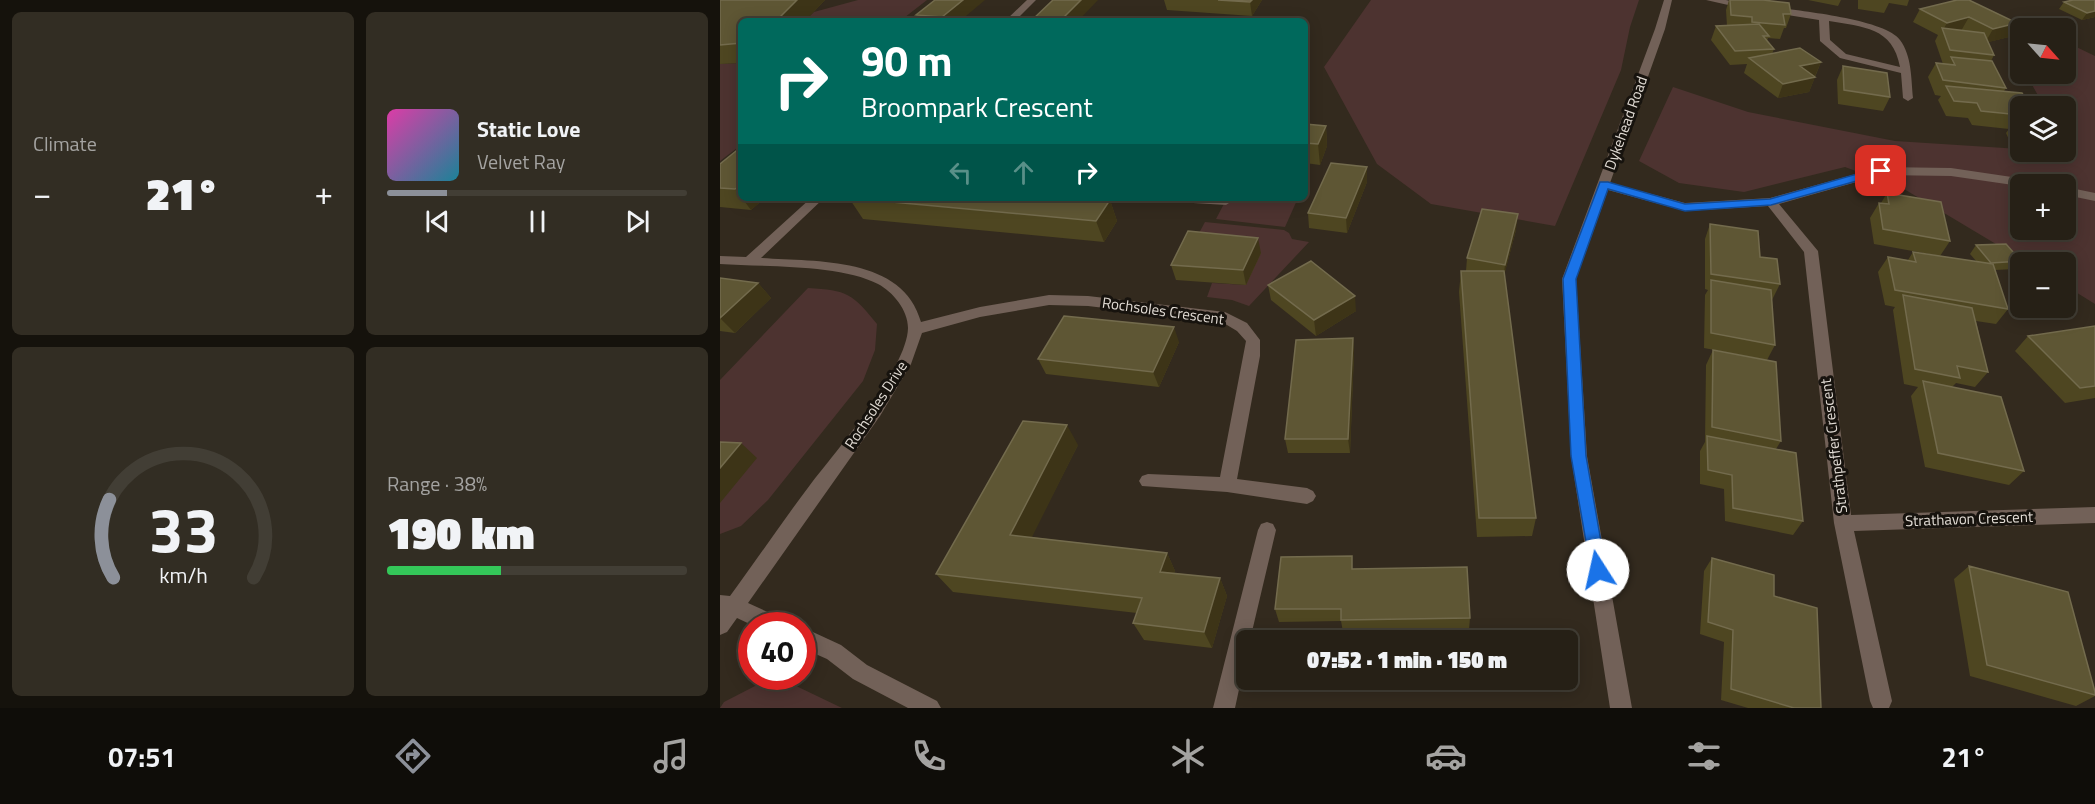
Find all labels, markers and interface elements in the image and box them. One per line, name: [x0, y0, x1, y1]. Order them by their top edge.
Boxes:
north arrow: [2010, 18, 2076, 84]
map controls: [2010, 18, 2076, 318]
text: 90 m: [861, 28, 953, 92]
icon: right: [762, 42, 840, 120]
street label: Dykehead Road: [1598, 73, 1653, 173]
text: Broompark Crescent: [861, 86, 1093, 127]
button: layers: [2010, 96, 2076, 162]
text: Static Love: [477, 112, 580, 146]
text: Climate: [33, 128, 97, 159]
pin: [1855, 145, 1906, 196]
text: Velvet Ray: [477, 146, 566, 177]
icon: arrive: [1864, 154, 1897, 187]
icon: left: [944, 156, 977, 189]
icon: ahead: [1007, 156, 1040, 189]
icon: right: [1070, 156, 1103, 189]
text: 21°: [146, 159, 220, 227]
text: −: [33, 168, 51, 218]
text: +: [315, 168, 333, 218]
button: +: [2010, 174, 2076, 240]
icon: previous: [421, 205, 454, 238]
icon: pause: [521, 205, 554, 238]
icon: next: [621, 205, 654, 238]
button: −: [2010, 252, 2076, 318]
street label: Rochsoles Crescent: [1101, 291, 1226, 331]
street label: Rochsoles Drive: [839, 356, 913, 453]
street label: Strathpeffer Crescent: [1814, 377, 1853, 515]
text: Range · 38%: [387, 468, 487, 499]
text: 33: [148, 481, 218, 576]
text: 190 km: [387, 498, 535, 566]
street label: Strathavon Crescent: [1905, 505, 2034, 532]
position arrow: [1566, 538, 1630, 602]
text: km/h: [159, 560, 207, 592]
speed limit sign: 40: [738, 612, 816, 690]
text: 07:52 · 1 min · 150 m: [1307, 643, 1507, 677]
icon: directions: [392, 735, 434, 777]
icon: music: [650, 735, 692, 777]
icon: phone: [908, 735, 950, 777]
icon: climate: [1167, 735, 1209, 777]
icon: car: [1425, 735, 1467, 777]
icon: filters: [1683, 735, 1725, 777]
text: 07:51: [108, 736, 176, 777]
text: 21°: [1941, 736, 1987, 777]

